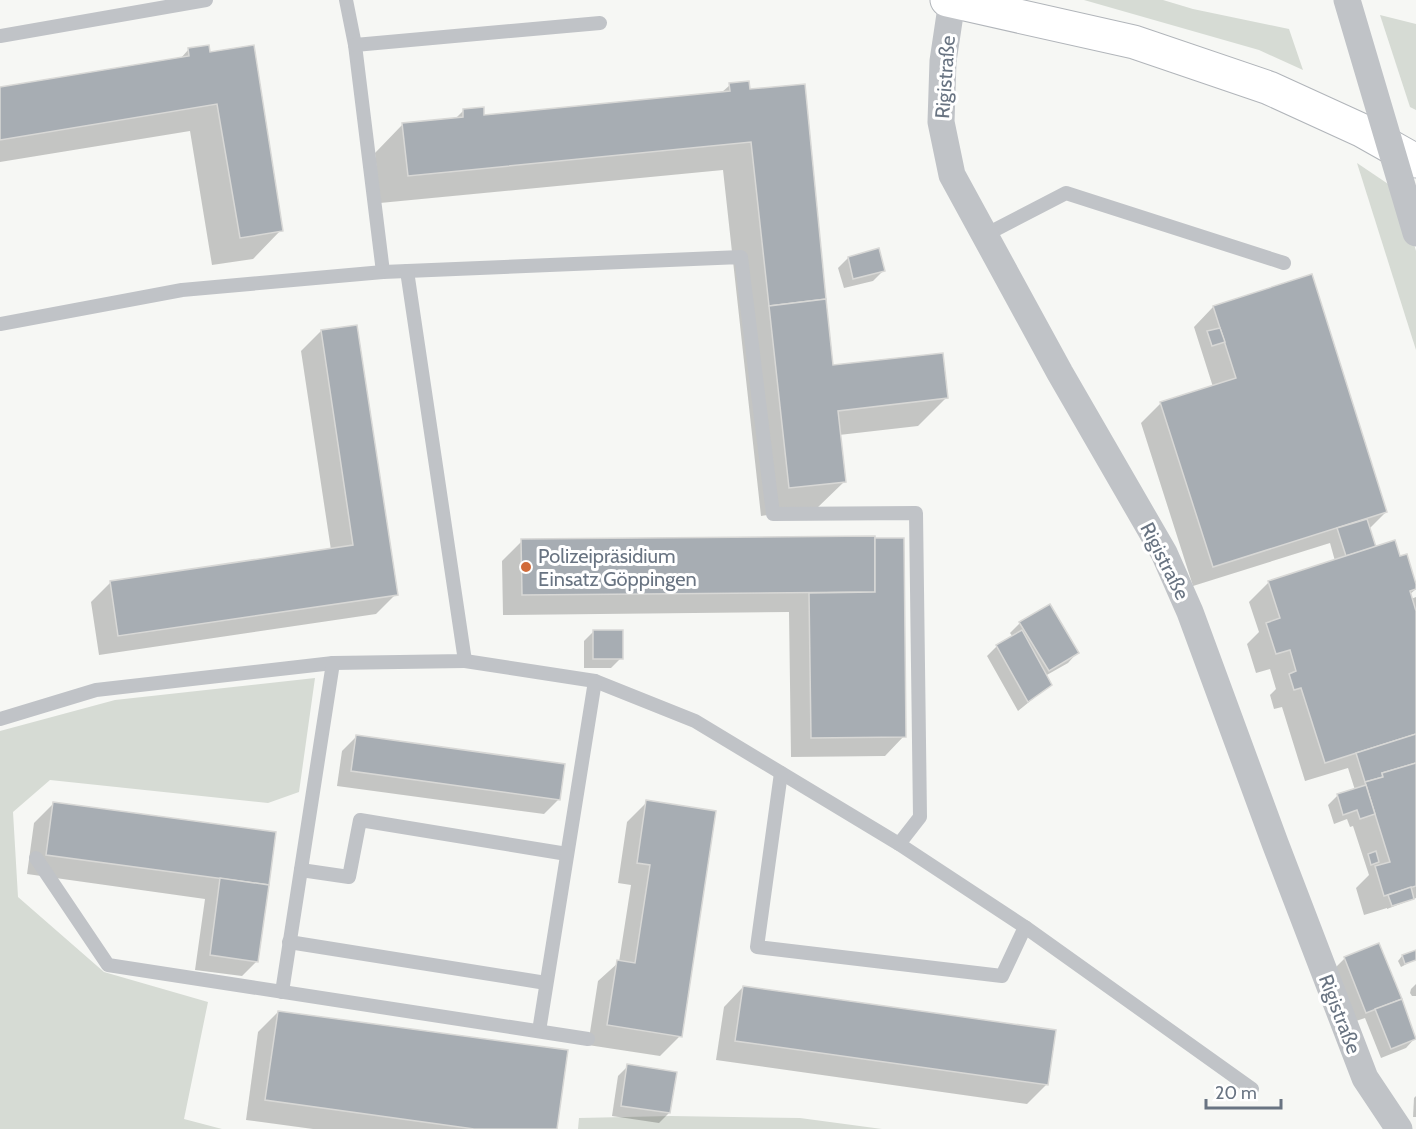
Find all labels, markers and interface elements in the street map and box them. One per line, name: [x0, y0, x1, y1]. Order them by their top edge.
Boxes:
street label: Rigistraße: [930, 35, 960, 119]
street label: Rigistraße: [1135, 518, 1195, 604]
place label: Polizeipräsidium Einsatz Göppingen: [538, 544, 697, 591]
marker: Polizeipräsidium Einsatz Göppingen: [519, 560, 533, 574]
street label: Rigistraße: [1314, 971, 1366, 1057]
scale bar: [1206, 1072, 1281, 1110]
text: 20 m: [1215, 1082, 1257, 1104]

